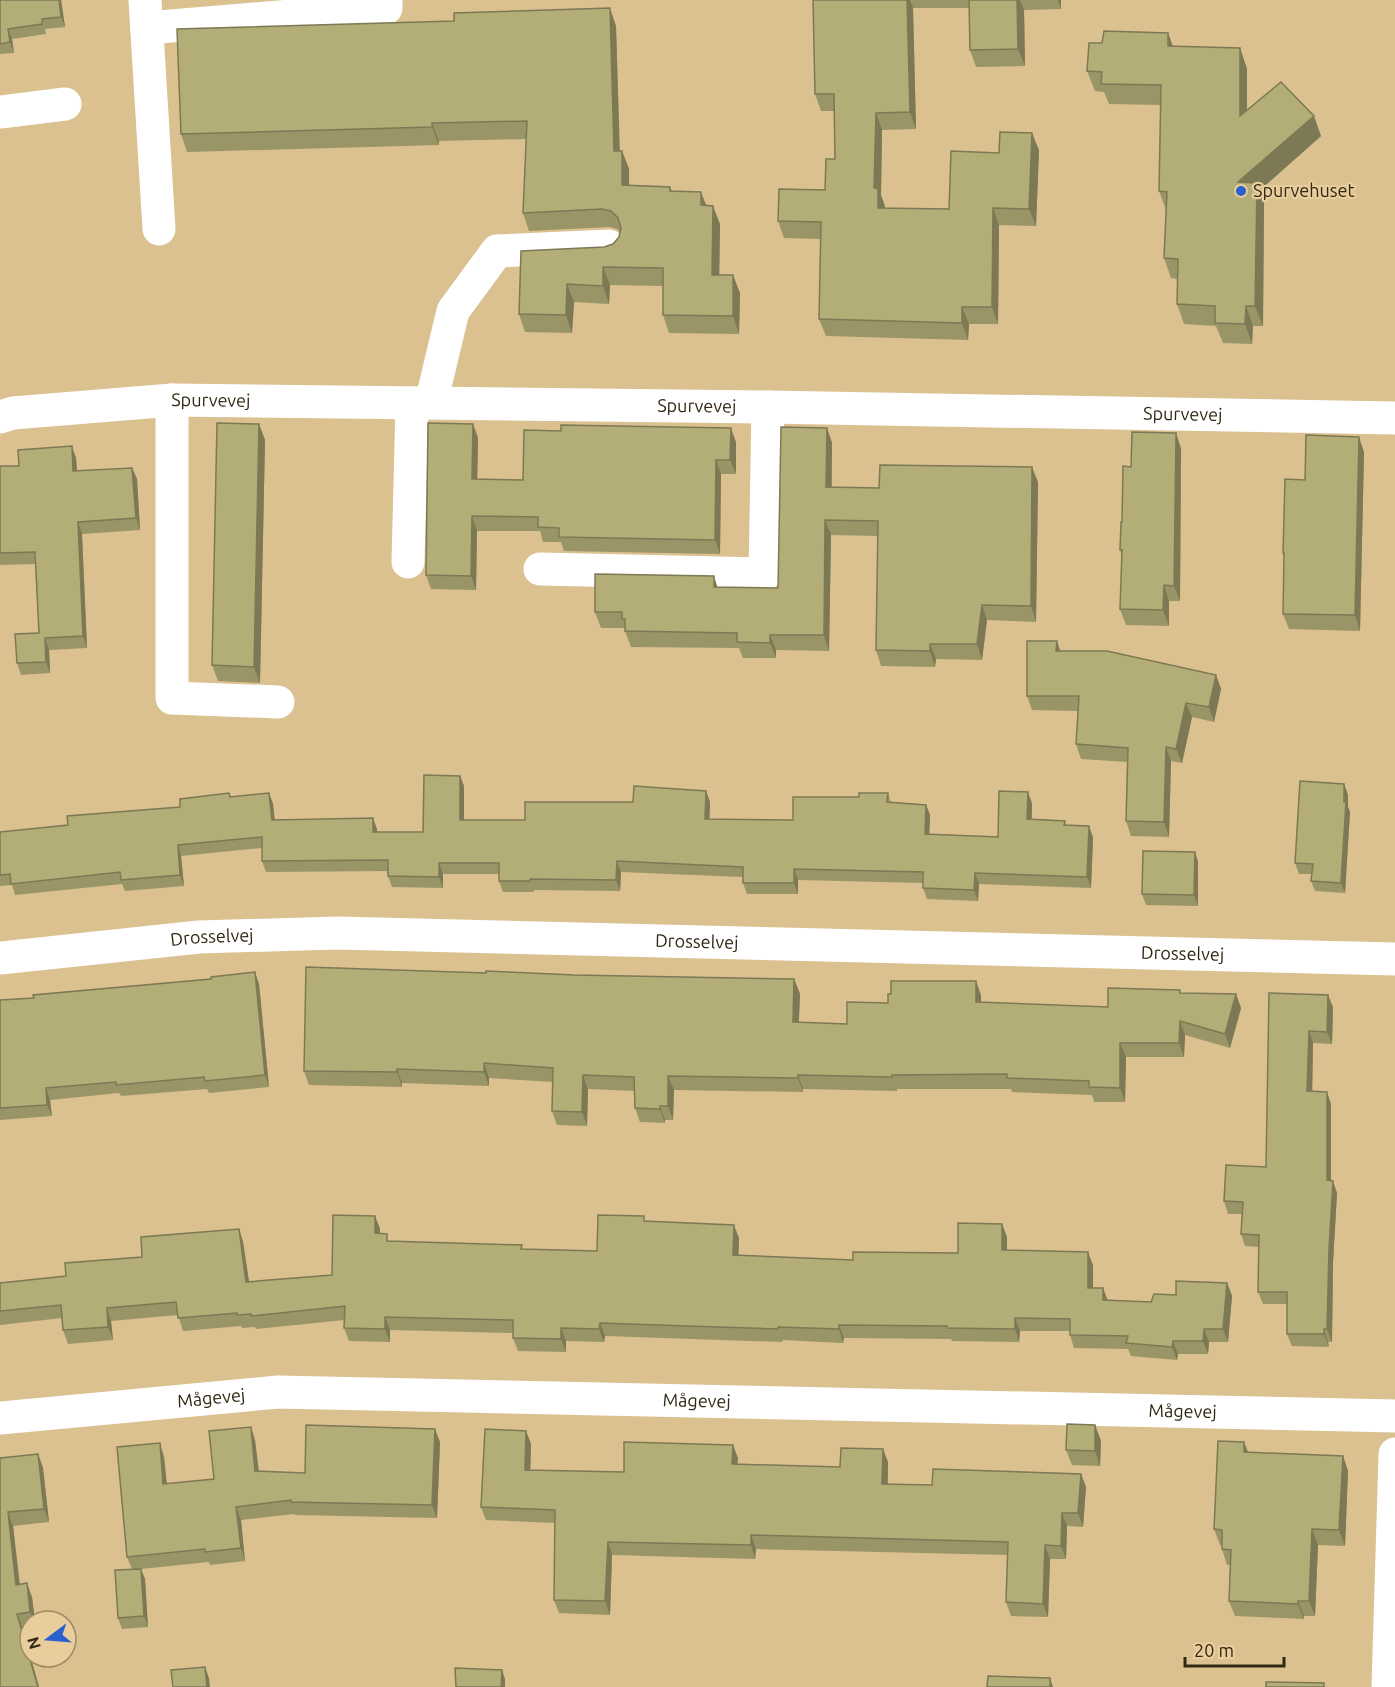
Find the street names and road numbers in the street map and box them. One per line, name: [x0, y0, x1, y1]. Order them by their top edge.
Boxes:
street label: Spurvevej: [171, 389, 251, 410]
street label: Spurvevej: [657, 395, 737, 416]
street label: Spurvevej: [1143, 403, 1223, 424]
street label: Drosselvej: [169, 924, 254, 949]
street label: Drosselvej: [655, 930, 739, 952]
street label: Drosselvej: [1141, 942, 1225, 964]
street label: Mågevej: [176, 1384, 246, 1410]
street label: Mågevej: [662, 1389, 731, 1411]
street label: Mågevej: [1148, 1400, 1217, 1421]

